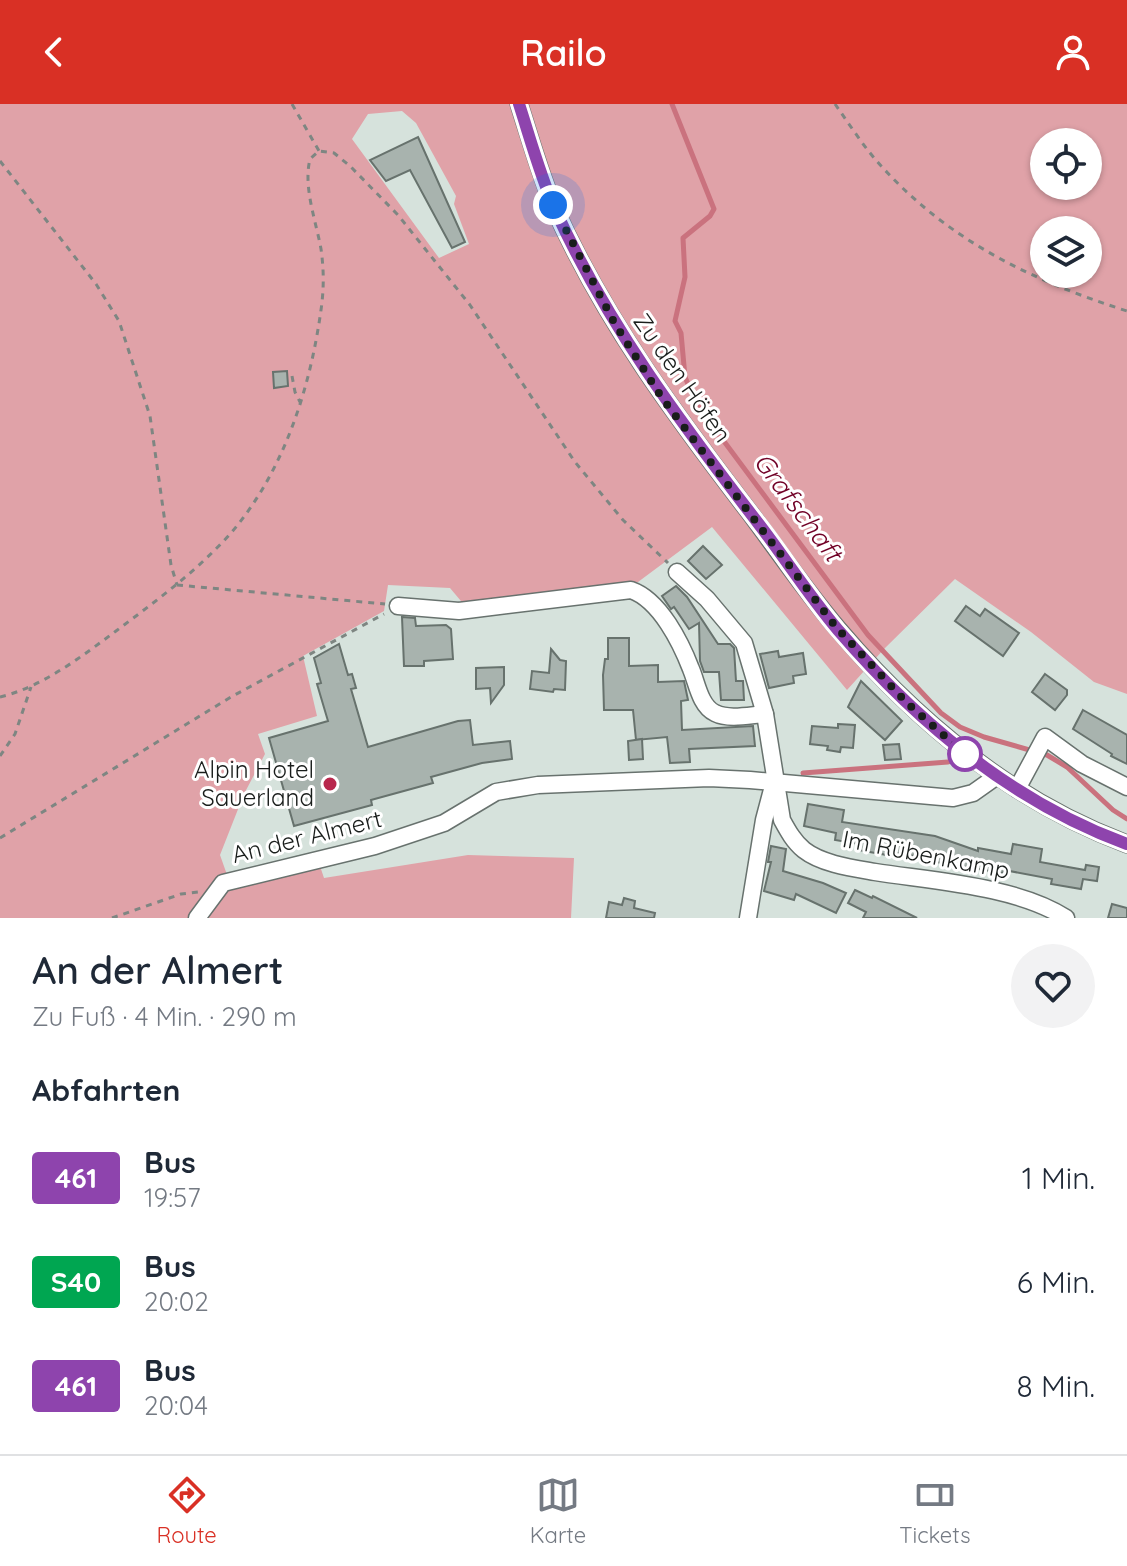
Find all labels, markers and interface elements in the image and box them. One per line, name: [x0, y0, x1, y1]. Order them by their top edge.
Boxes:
icon: back: [32, 30, 76, 74]
text: Railo: [520, 30, 607, 75]
icon: person: [1051, 30, 1095, 74]
map controls: [1030, 128, 1102, 288]
button: locate: [1030, 128, 1102, 200]
your location: [533, 185, 573, 225]
button: layers: [1030, 216, 1102, 288]
street label: Zu den Höfen: [627, 307, 738, 448]
water label: Grafschaft: [747, 446, 852, 570]
unlabelled marker: [948, 737, 982, 771]
place label: Alpin Hotel Sauerland: [194, 754, 314, 812]
marker: Alpin Hotel Sauerland: [321, 775, 339, 793]
street label: An der Almert: [229, 803, 385, 869]
street label: Im Rübenkamp: [840, 823, 1012, 885]
button: heart: [1011, 944, 1095, 1028]
text: An der Almert: [32, 946, 283, 994]
text: Zu Fuß · 4 Min. · 290 m: [32, 1000, 297, 1033]
text: Abfahrten: [32, 1071, 180, 1109]
text: Bus: [144, 1143, 196, 1181]
text: 1 Min.: [1022, 1159, 1095, 1197]
text: 461: [55, 1160, 97, 1195]
text: 19:57: [144, 1181, 201, 1214]
text: Bus: [144, 1247, 196, 1285]
text: 6 Min.: [1017, 1263, 1095, 1301]
text: S40: [51, 1264, 101, 1299]
text: 20:02: [144, 1285, 209, 1318]
text: Bus: [144, 1351, 196, 1389]
text: 8 Min.: [1017, 1367, 1095, 1405]
text: 461: [55, 1368, 97, 1403]
text: 20:04: [144, 1389, 208, 1422]
tab: Route: [157, 1473, 217, 1549]
tab: Karte: [530, 1473, 586, 1549]
tab: Tickets: [899, 1473, 970, 1549]

